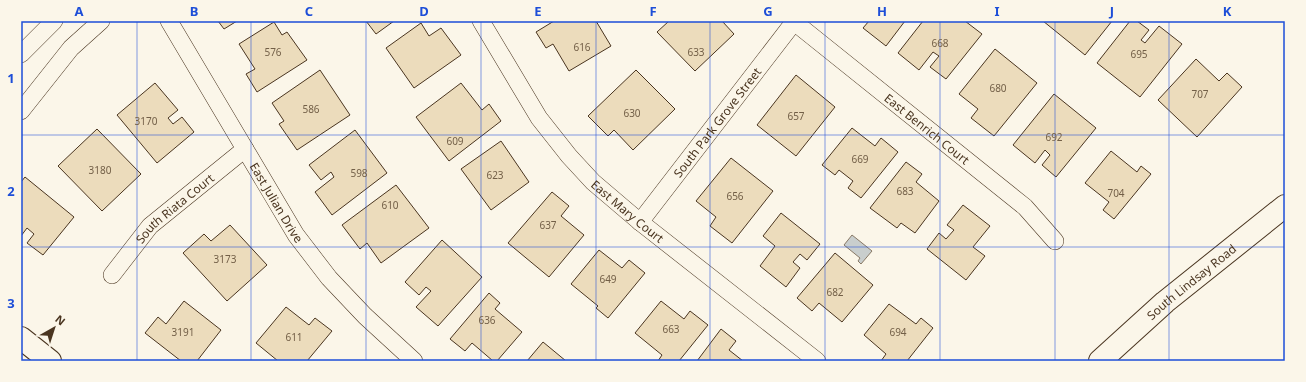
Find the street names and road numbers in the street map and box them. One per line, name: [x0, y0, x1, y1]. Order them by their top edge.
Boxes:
street label: South Park Grove Street: [669, 63, 765, 181]
street label: East Benrich Court: [881, 89, 974, 168]
street label: East Julian Drive: [246, 159, 307, 246]
street label: South Riata Court: [131, 169, 218, 247]
street label: East Mary Court: [588, 176, 668, 247]
street label: South Lindsay Road: [1143, 240, 1240, 323]

